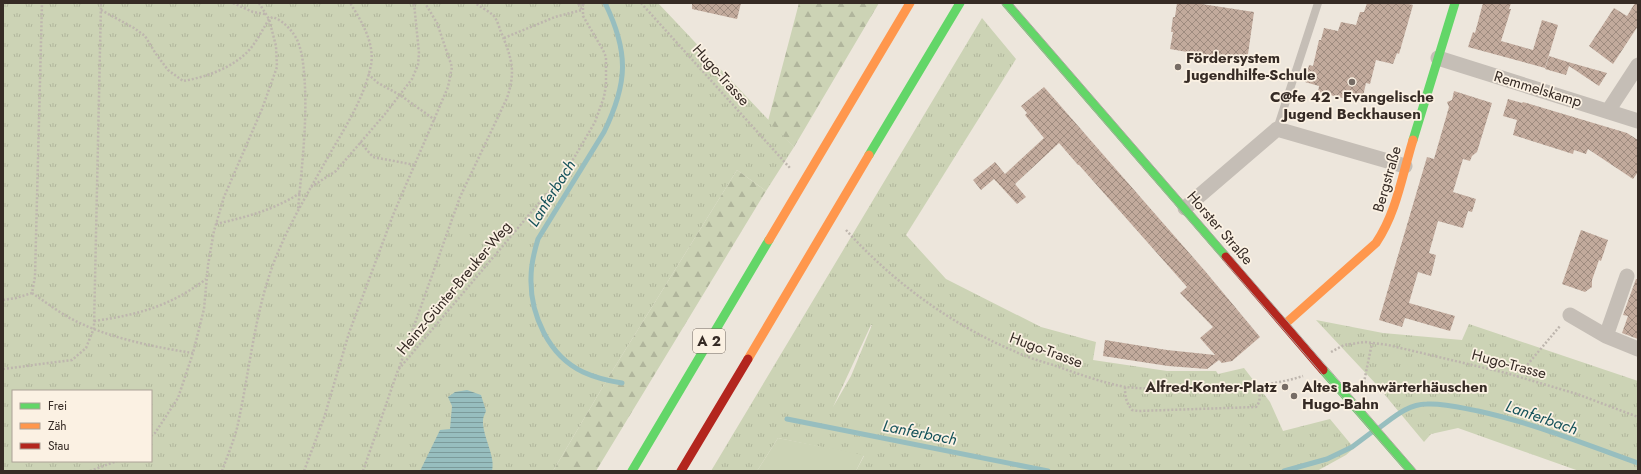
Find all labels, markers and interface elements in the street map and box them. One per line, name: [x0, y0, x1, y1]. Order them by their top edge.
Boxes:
street label: Hugo-Trasse: [687, 39, 755, 111]
place label: Fördersystem Jugendhilfe-Schule: [1183, 47, 1316, 86]
marker: Fördersystem Jugendhilfe-Schule: [1173, 62, 1183, 72]
street label: Remmelskamp: [1491, 65, 1585, 113]
marker: C@fe 42 - Evangelische Jugend Beckhausen: [1347, 77, 1357, 87]
place label: C@fe 42 - Evangelische Jugend Beckhausen: [1270, 86, 1434, 125]
street label: Bergstraße: [1367, 143, 1407, 215]
water label: Lanferbach: [522, 155, 581, 231]
street label: Horster Straße: [1182, 186, 1258, 270]
street label: Heinz-Günter-Breuker-Weg: [391, 216, 517, 360]
street label: Hugo-Trasse: [1006, 327, 1086, 374]
road number: A 2: [693, 329, 725, 353]
street label: Hugo-Trasse: [1469, 343, 1549, 385]
place label: Alfred-Konter-Platz: [1144, 376, 1277, 398]
place label: Altes Bahnwärterhäuschen Hugo-Bahn: [1301, 376, 1488, 415]
marker: Alfred-Konter-Platz: [1280, 382, 1290, 392]
legend: [12, 390, 152, 462]
marker: Altes Bahnwärterhäuschen Hugo-Bahn: [1289, 391, 1299, 401]
water label: Lanferbach: [1503, 394, 1581, 441]
text: Frei: [48, 397, 67, 415]
water label: Lanferbach: [881, 414, 959, 451]
text: Zäh: [48, 417, 67, 435]
text: Stau: [48, 437, 70, 455]

